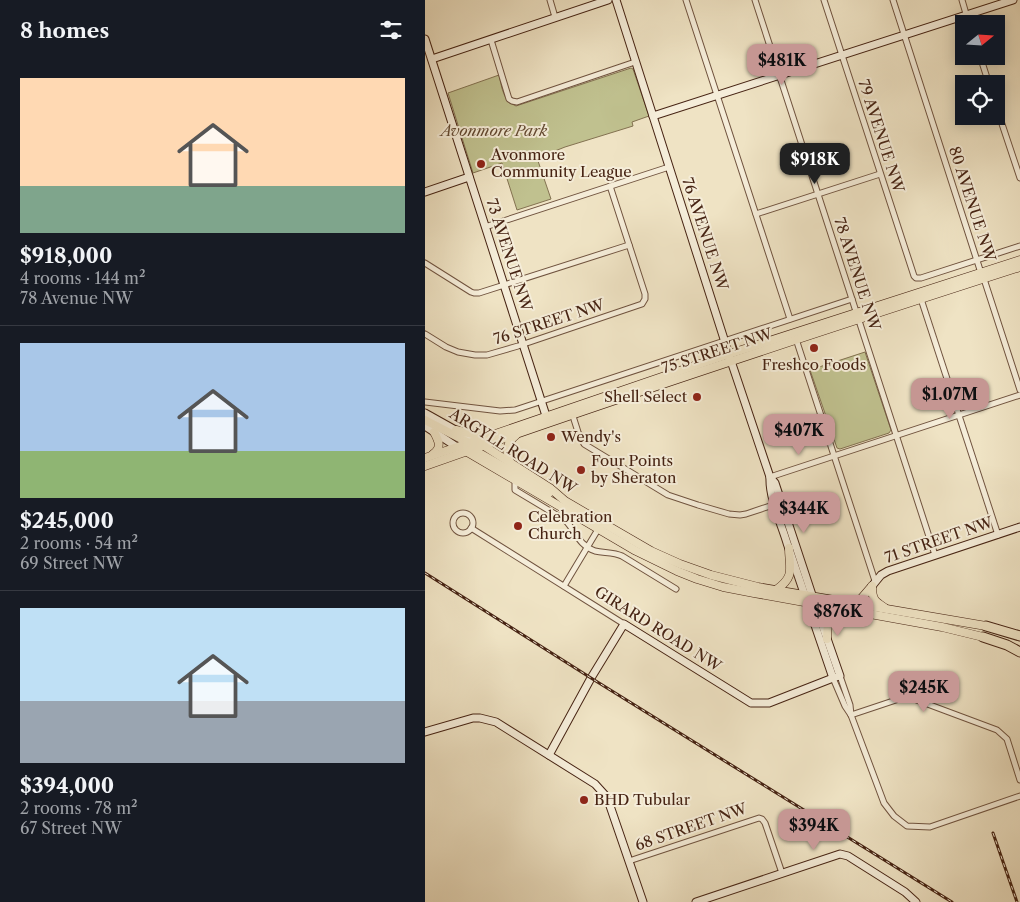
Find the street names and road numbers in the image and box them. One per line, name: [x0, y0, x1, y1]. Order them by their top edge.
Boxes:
street label: 79 AVENUE NW: [854, 77, 909, 195]
street label: 80 AVENUE NW: [945, 144, 1000, 264]
street label: 76 AVENUE NW: [678, 175, 733, 293]
street label: 73 AVENUE NW: [482, 196, 537, 314]
street label: 78 AVENUE NW: [830, 215, 885, 333]
street label: 76 STREET NW: [491, 294, 607, 348]
street label: 75 STREET NW: [659, 324, 775, 377]
street label: ARGYLL ROAD NW: [445, 403, 581, 498]
street label: 71 STREET NW: [882, 512, 996, 567]
street label: GIRARD ROAD NW: [591, 582, 726, 676]
street label: 68 STREET NW: [632, 798, 750, 855]

